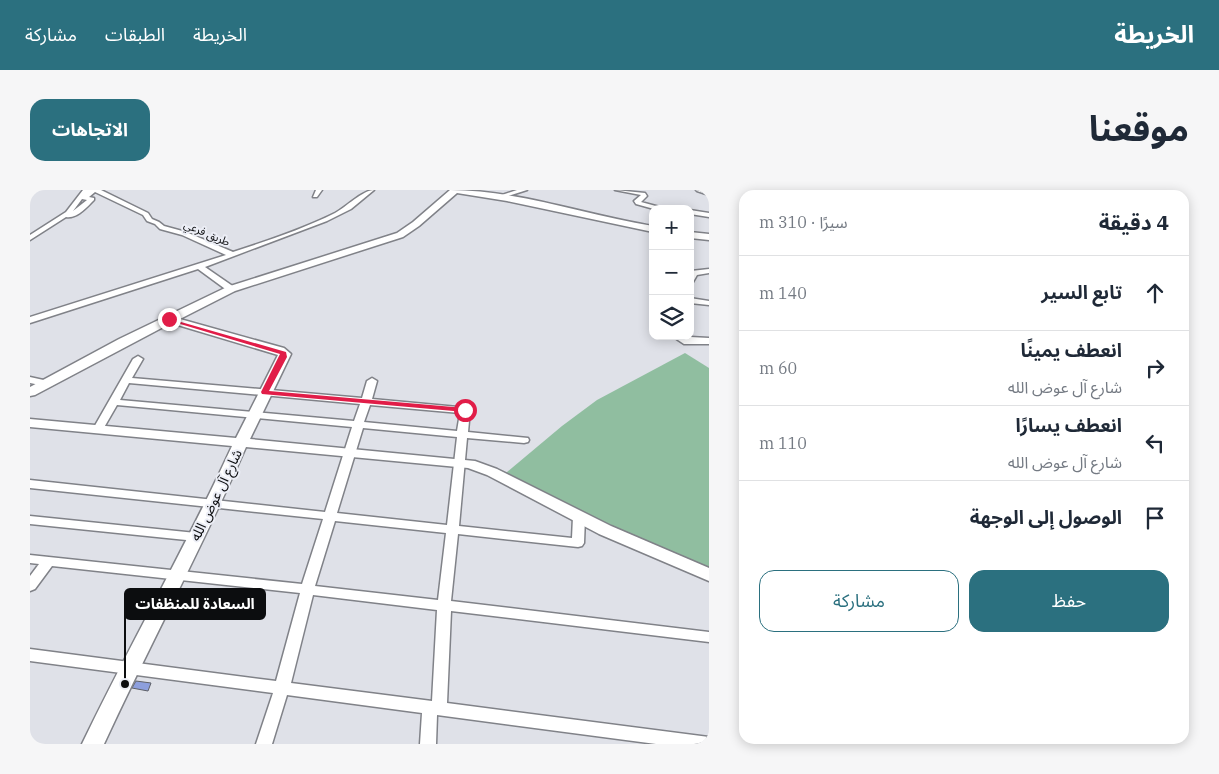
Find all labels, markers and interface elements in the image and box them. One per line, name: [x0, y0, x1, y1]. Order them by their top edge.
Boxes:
text: الخريطة: [1114, 18, 1194, 50]
text: مشاركة: [25, 23, 77, 46]
text: الطبقات: [105, 23, 165, 46]
text: الخريطة: [193, 23, 247, 46]
button: الاتجاهات: [30, 99, 150, 161]
text: موقعنا: [1089, 105, 1189, 151]
map controls: [649, 205, 694, 340]
button: +: [649, 205, 694, 250]
text: 4 دقيقة: [1099, 208, 1169, 236]
text: سيرًا · 310 m: [759, 212, 848, 232]
street label: طريق فرعي: [181, 217, 232, 251]
button: −: [649, 250, 694, 295]
icon: ahead: [1141, 279, 1169, 307]
text: تابع السير: [1041, 280, 1122, 304]
text: 140 m: [759, 283, 807, 303]
button: layers: [649, 295, 694, 340]
route end: [158, 308, 181, 331]
text: انعطف يمينًا: [1020, 338, 1122, 362]
icon: right: [1141, 354, 1169, 382]
text: 60 m: [759, 358, 797, 378]
text: شارع آل عوض الله: [1008, 377, 1122, 397]
route start: [454, 399, 477, 422]
text: انعطف يسارًا: [1016, 413, 1122, 437]
icon: left: [1141, 429, 1169, 457]
text: 110 m: [759, 433, 807, 453]
street label: شارع آل عوض الله: [186, 446, 248, 545]
text: شارع آل عوض الله: [1008, 452, 1122, 472]
icon: arrive: [1141, 504, 1169, 532]
text: الوصول إلى الوجهة: [970, 505, 1122, 529]
button: مشاركة: [759, 570, 959, 632]
button: حفظ: [969, 570, 1169, 632]
callout: السعادة للمنظفات: [125, 589, 265, 619]
text: السعادة للمنظفات: [135, 594, 255, 613]

